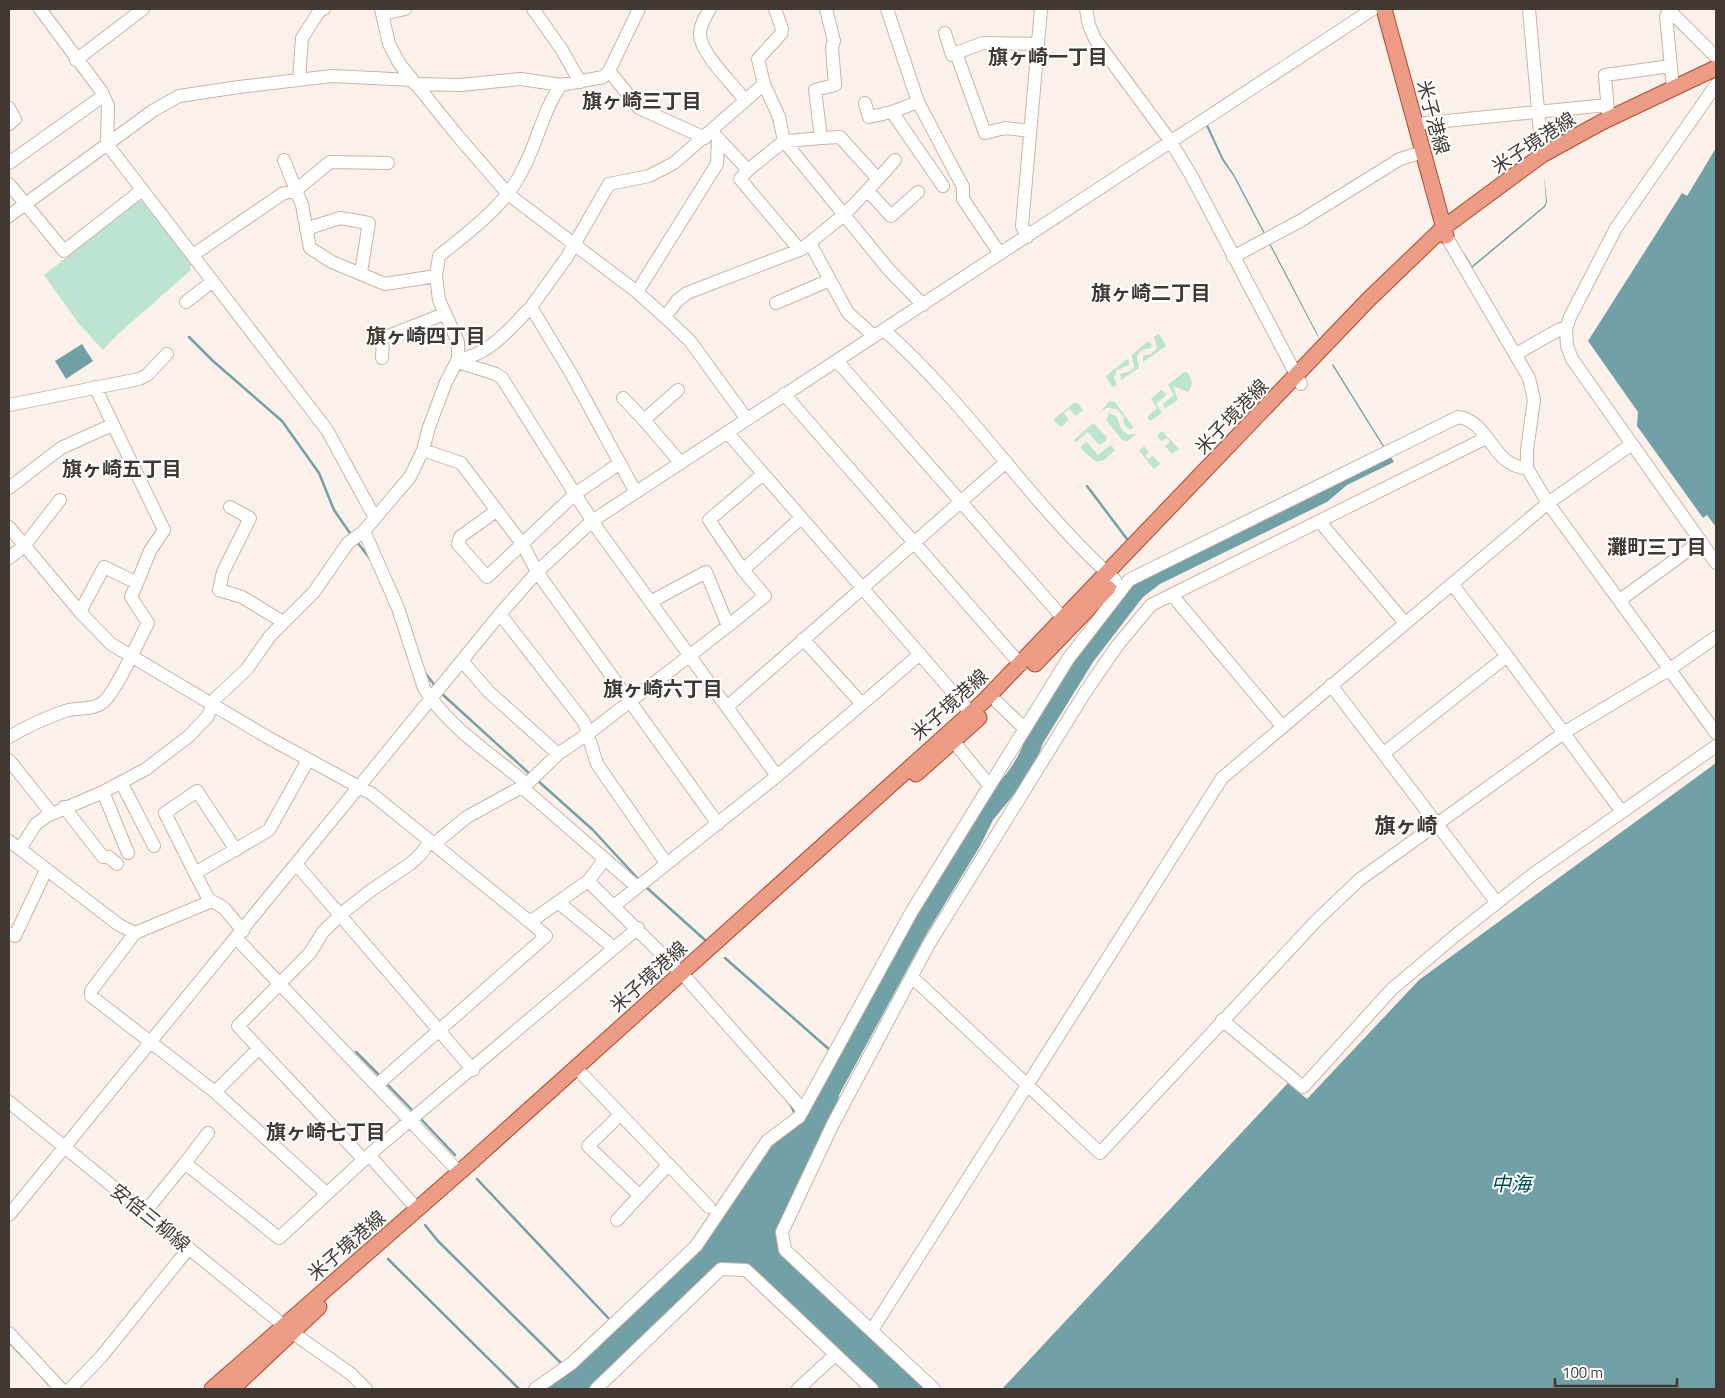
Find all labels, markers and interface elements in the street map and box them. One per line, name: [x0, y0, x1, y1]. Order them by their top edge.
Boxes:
district label: 旗ヶ崎一丁目: [988, 41, 1108, 72]
street label: 米子港線: [1410, 77, 1458, 157]
district label: 旗ヶ崎三丁目: [582, 85, 702, 116]
street label: 米子境港線: [1485, 104, 1581, 180]
district label: 旗ヶ崎二丁目: [1091, 277, 1211, 308]
district label: 旗ヶ崎四丁目: [366, 320, 486, 351]
street label: 米子境港線: [1188, 372, 1274, 460]
district label: 旗ヶ崎五丁目: [62, 453, 182, 484]
district label: 灘町三丁目: [1607, 531, 1707, 562]
street label: 米子境港線: [904, 661, 994, 747]
district label: 旗ヶ崎六丁目: [603, 673, 723, 704]
district label: 旗ヶ崎: [1375, 809, 1438, 841]
street label: 米子境港線: [603, 933, 693, 1019]
district label: 旗ヶ崎七丁目: [266, 1116, 386, 1147]
water label: 中海: [1491, 1168, 1534, 1199]
street label: 安倍三柳線: [105, 1176, 197, 1258]
street label: 米子境港線: [301, 1203, 391, 1287]
scale bar: [1555, 1356, 1678, 1388]
text: 100 m: [1562, 1361, 1603, 1384]

